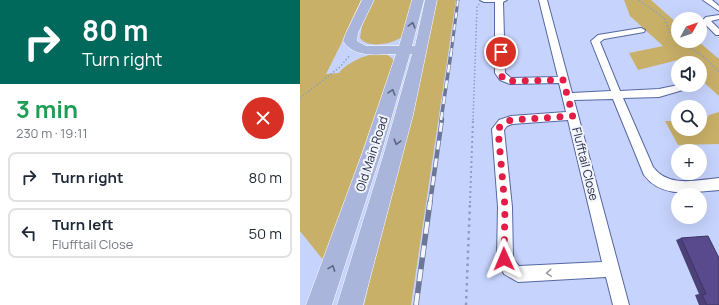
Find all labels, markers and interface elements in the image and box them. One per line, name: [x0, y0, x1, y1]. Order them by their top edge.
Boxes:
text: 80 m: [82, 11, 148, 49]
north arrow: [671, 12, 707, 48]
map controls: [671, 12, 707, 224]
icon: right: [16, 16, 68, 68]
one-way arrow: [407, 22, 416, 29]
pin: [484, 35, 518, 69]
icon: arrive: [490, 41, 512, 63]
text: Turn right: [82, 47, 163, 71]
button: sound: [671, 56, 707, 92]
one-way arrow: [387, 89, 396, 96]
text: 3 min: [16, 92, 78, 125]
button: close: [242, 97, 284, 139]
button: search: [671, 100, 707, 136]
street label: Old Main Road: [351, 114, 392, 194]
text: 230 m · 19:11: [16, 124, 87, 142]
street label: Flufftail Close: [568, 125, 603, 202]
one-way arrow: [393, 138, 402, 145]
button: +: [671, 144, 707, 180]
icon: right: [18, 166, 40, 188]
text: Turn right: [52, 167, 123, 188]
text: 80 m: [248, 167, 282, 188]
button: −: [671, 188, 707, 224]
text: Turn left: [52, 214, 114, 235]
icon: left: [18, 222, 40, 244]
text: 50 m: [248, 223, 282, 244]
text: Flufftail Close: [52, 235, 133, 253]
position arrow: [483, 238, 525, 280]
one-way arrow: [328, 265, 336, 272]
one-way arrow: [546, 269, 552, 277]

